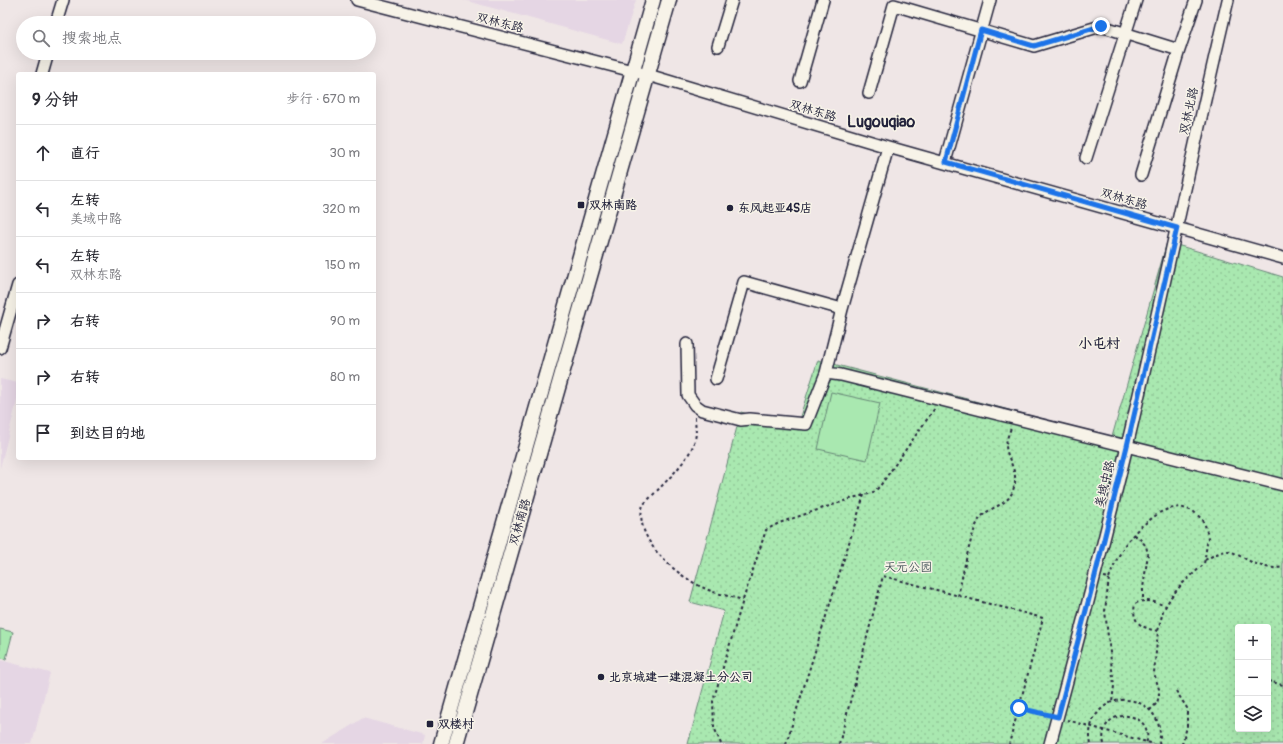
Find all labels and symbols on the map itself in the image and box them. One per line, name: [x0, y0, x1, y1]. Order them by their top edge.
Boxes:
street label: 双林东路: [475, 10, 525, 36]
route end: [1092, 17, 1110, 35]
street label: 双林北路: [1176, 86, 1202, 136]
street label: 双林东路: [788, 97, 838, 125]
district label: Lugouqiao: [847, 112, 915, 132]
street label: 双林东路: [1099, 185, 1149, 213]
place label: 双林南路: [589, 198, 637, 213]
marker: 双林南路: [576, 200, 586, 210]
place label: 东风起亚4S店: [738, 201, 812, 216]
marker: 东风起亚4S店: [725, 203, 735, 213]
district label: 小屯村: [1078, 335, 1120, 352]
street label: 美域中路: [1092, 459, 1118, 509]
street label: 双林南路: [506, 497, 534, 547]
park label: 天元公园: [884, 560, 932, 575]
place label: 北京城建一建混凝土分公司: [609, 670, 753, 685]
marker: 北京城建一建混凝土分公司: [596, 672, 606, 682]
route start: [1010, 699, 1028, 717]
place label: 双楼村: [438, 717, 474, 732]
marker: 双楼村: [425, 719, 435, 729]

